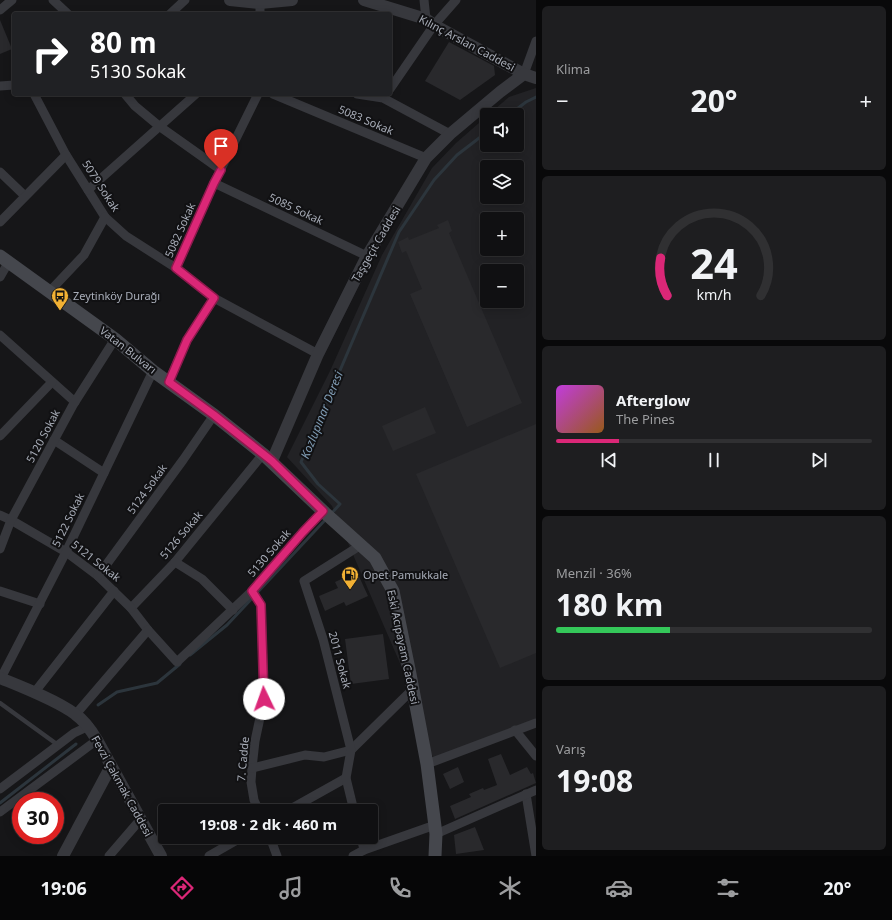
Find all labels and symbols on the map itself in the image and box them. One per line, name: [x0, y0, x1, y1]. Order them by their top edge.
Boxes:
street label: Kılınç Arslan Caddesi: [417, 11, 518, 74]
street label: 5083 Sokak: [336, 101, 396, 138]
pin: [204, 129, 238, 170]
street label: 5079 Sokak: [79, 157, 124, 215]
street label: 5085 Sokak: [266, 189, 326, 228]
street label: 5082 Sokak: [161, 200, 198, 260]
street label: Taşgeçit Caddesi: [348, 203, 403, 285]
bus stop icon: Zeytinköy Durağı: [50, 286, 70, 311]
place label: Zeytinköy Durağı: [73, 288, 160, 303]
street label: Vatan Bulvarı: [97, 323, 160, 377]
water label: Kozlupınar Deresi: [296, 368, 347, 461]
street label: 5120 Sokak: [22, 406, 63, 465]
street label: 5124 Sokak: [123, 460, 170, 517]
street label: 5122 Sokak: [48, 490, 87, 549]
street label: 5126 Sokak: [156, 507, 205, 562]
street label: 5130 Sokak: [244, 526, 294, 580]
street label: 5121 Sokak: [69, 537, 124, 585]
fuel station icon: Opet Pamukkale: [340, 565, 360, 590]
place label: Opet Pamukkale: [363, 567, 448, 582]
street label: Eski Acıpayam Caddesi: [384, 588, 423, 706]
street label: 2011 Sokak: [326, 630, 355, 690]
position arrow: [243, 678, 285, 720]
street label: Fevzi Çakmak Caddesi: [88, 733, 156, 839]
street label: 7. Cadde: [233, 736, 252, 782]
speed limit sign: 30: [12, 792, 64, 844]

